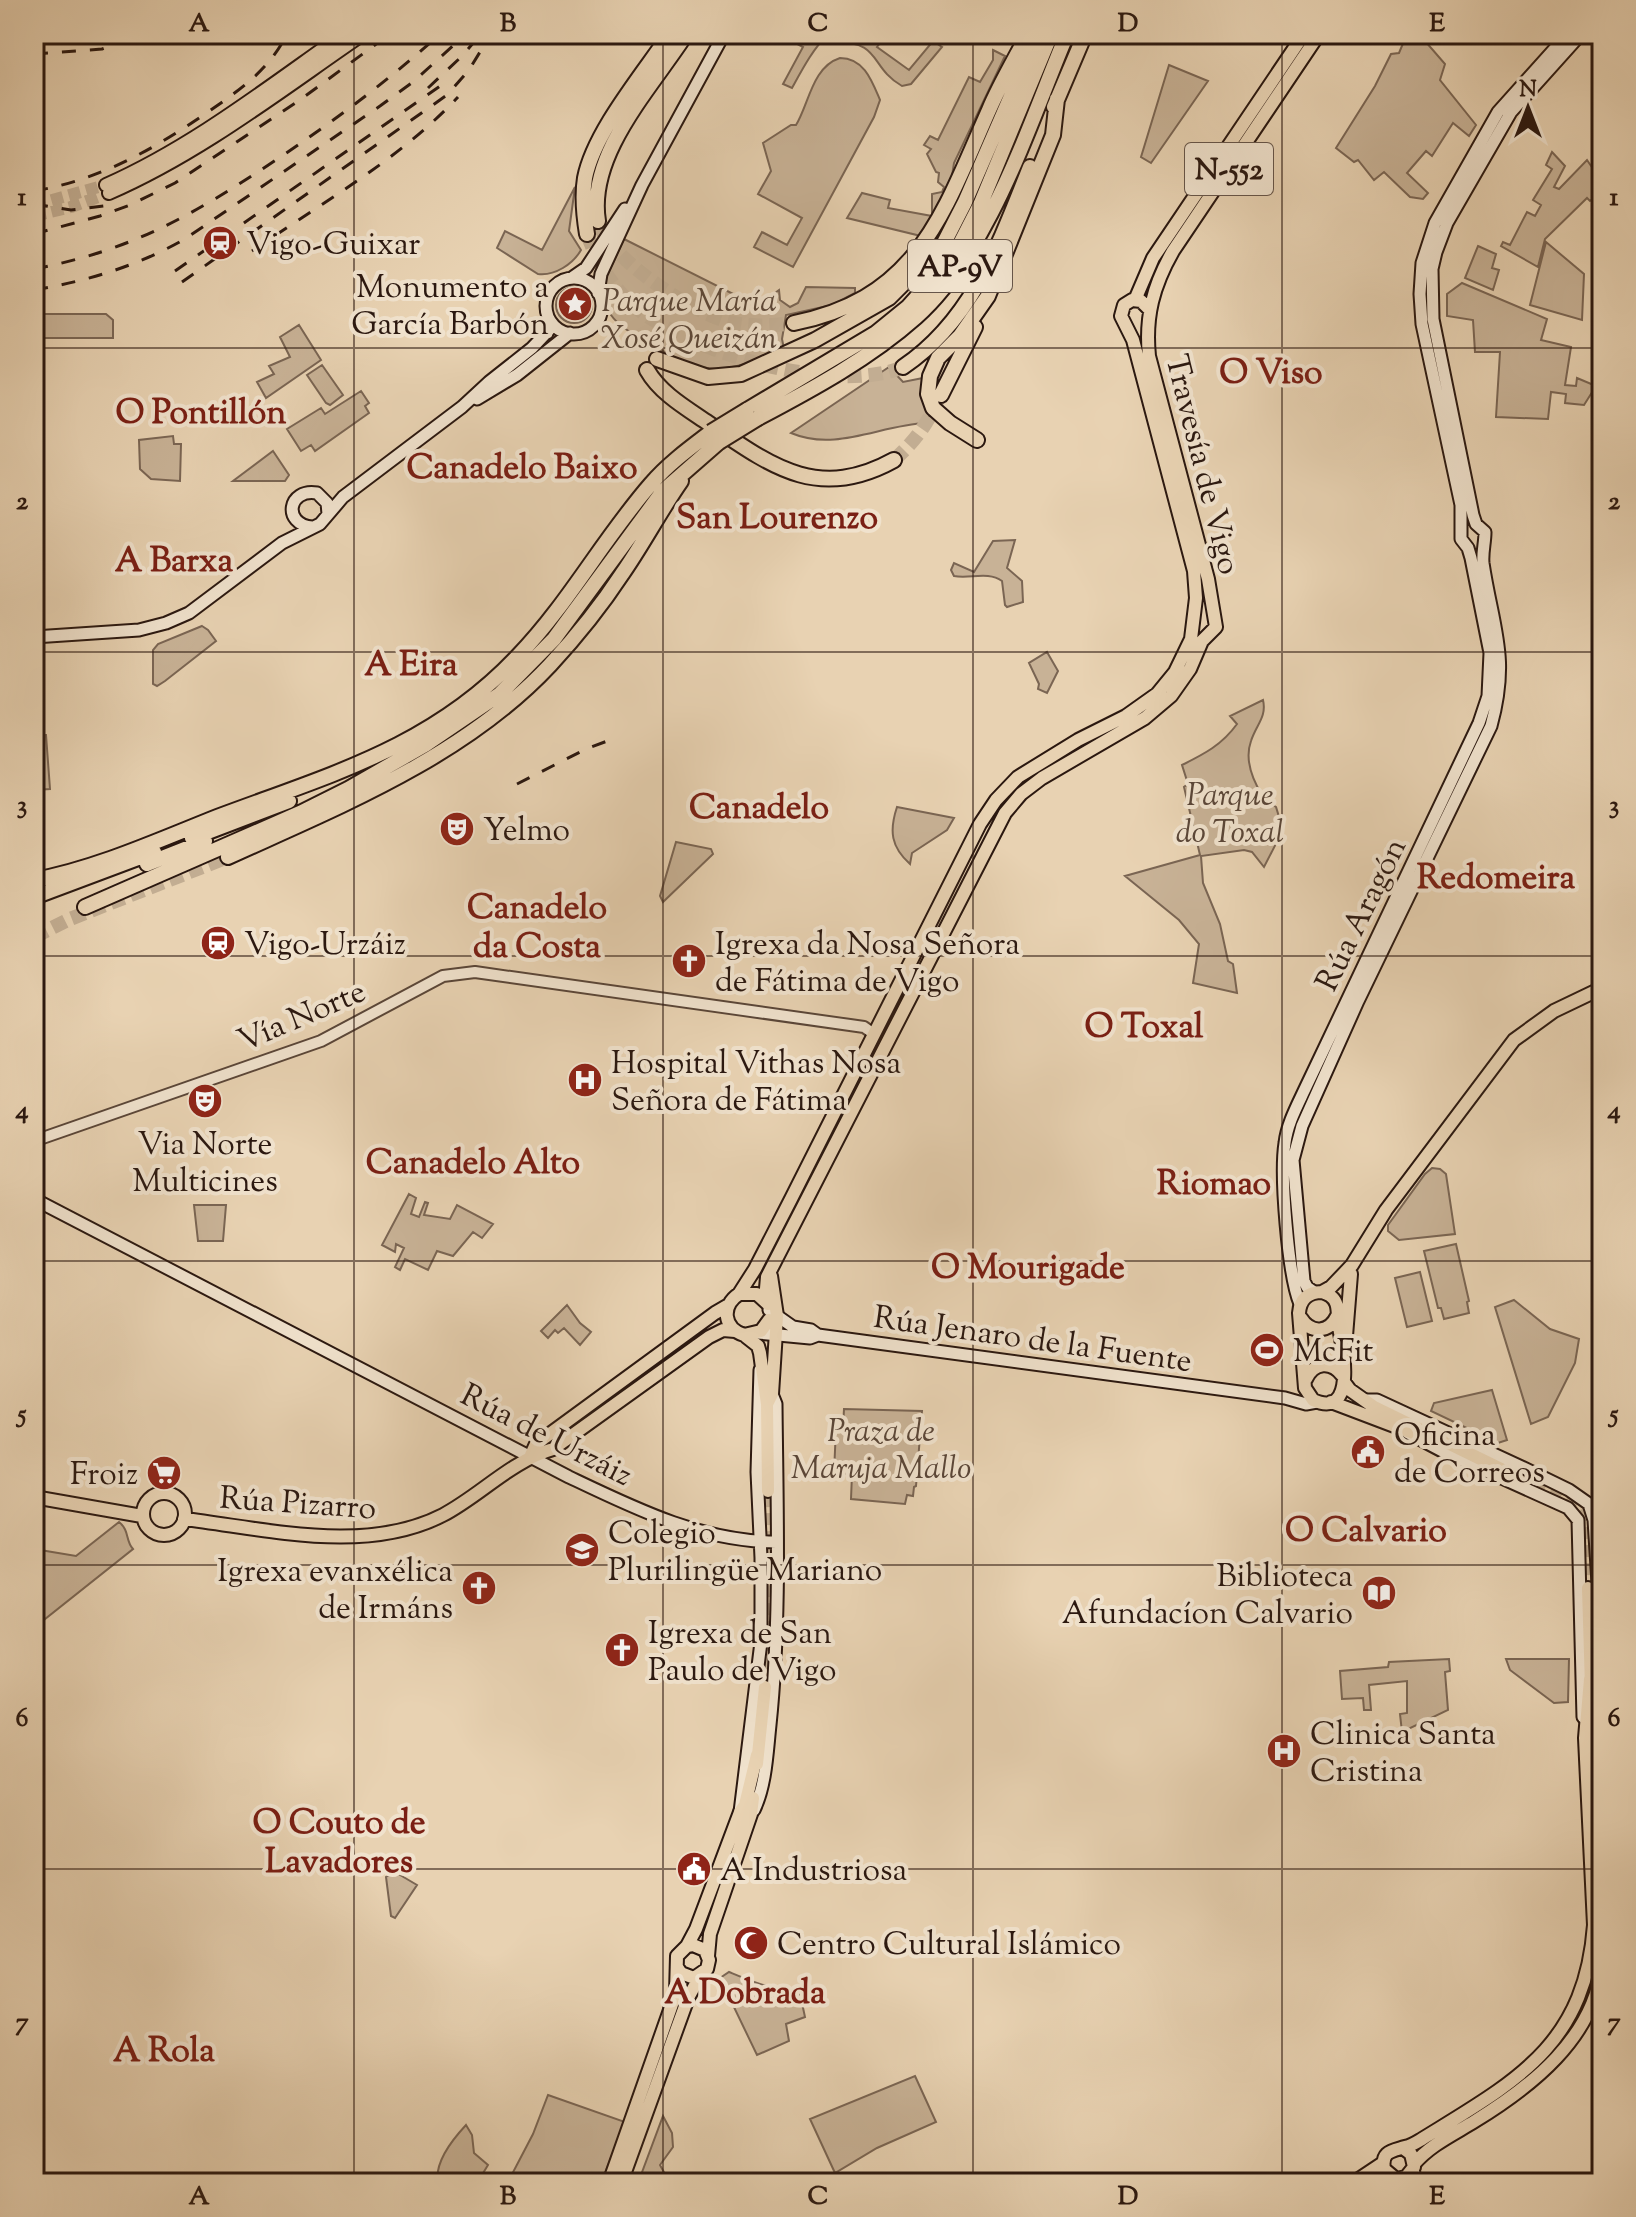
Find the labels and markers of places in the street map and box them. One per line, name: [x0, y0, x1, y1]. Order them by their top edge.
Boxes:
place label: Vigo-Guixar: [246, 223, 420, 269]
station icon: Vigo-Guixar: [201, 224, 239, 262]
place label: Monumento a García Barbón: [351, 266, 549, 349]
place icon: Monumento a García Barbón: [556, 285, 594, 323]
place label: Yelmo: [483, 809, 570, 855]
theatre icon: Yelmo: [438, 810, 476, 848]
place label: Vigo-Urzáiz: [244, 923, 406, 969]
place label: Igrexa da Nosa Señora de Fátima de Vigo: [715, 923, 1020, 1006]
station icon: Vigo-Urzáiz: [199, 924, 237, 962]
church icon: Igrexa da Nosa Señora de Fátima de Vigo: [670, 942, 708, 980]
place label: Hospital Vithas Nosa Señora de Fátima: [611, 1042, 901, 1125]
hospital icon: Hospital Vithas Nosa Señora de Fátima: [566, 1061, 604, 1099]
theatre icon: Via Norte Multicines: [186, 1082, 224, 1120]
place label: Via Norte Multicines: [132, 1123, 278, 1206]
place label: McFit: [1293, 1330, 1374, 1376]
sports icon: McFit: [1248, 1331, 1286, 1369]
place label: Oficina de Correos: [1394, 1414, 1545, 1497]
public building icon: Oficina de Correos: [1349, 1433, 1387, 1471]
place label: Froiz: [70, 1453, 138, 1499]
supermarket icon: Froiz: [145, 1454, 183, 1492]
place label: Colegio Plurilingüe Mariano: [608, 1512, 882, 1595]
school or university icon: Colegio Plurilingüe Mariano: [563, 1531, 601, 1569]
place label: Igrexa evanxélica de Irmáns: [217, 1550, 453, 1633]
place label: Biblioteca Afundacíon Calvario: [1062, 1555, 1353, 1638]
church icon: Igrexa evanxélica de Irmáns: [460, 1569, 498, 1607]
library icon: Biblioteca Afundacíon Calvario: [1360, 1574, 1398, 1612]
place label: Igrexa de San Paulo de Vigo: [648, 1612, 837, 1695]
church icon: Igrexa de San Paulo de Vigo: [603, 1631, 641, 1669]
place label: Clinica Santa Cristina: [1310, 1713, 1496, 1796]
hospital icon: Clinica Santa Cristina: [1265, 1732, 1303, 1770]
place label: A Industriosa: [720, 1849, 908, 1895]
public building icon: A Industriosa: [675, 1850, 713, 1888]
place label: Centro Cultural Islámico: [777, 1923, 1121, 1969]
mosque icon: Centro Cultural Islámico: [732, 1924, 770, 1962]

